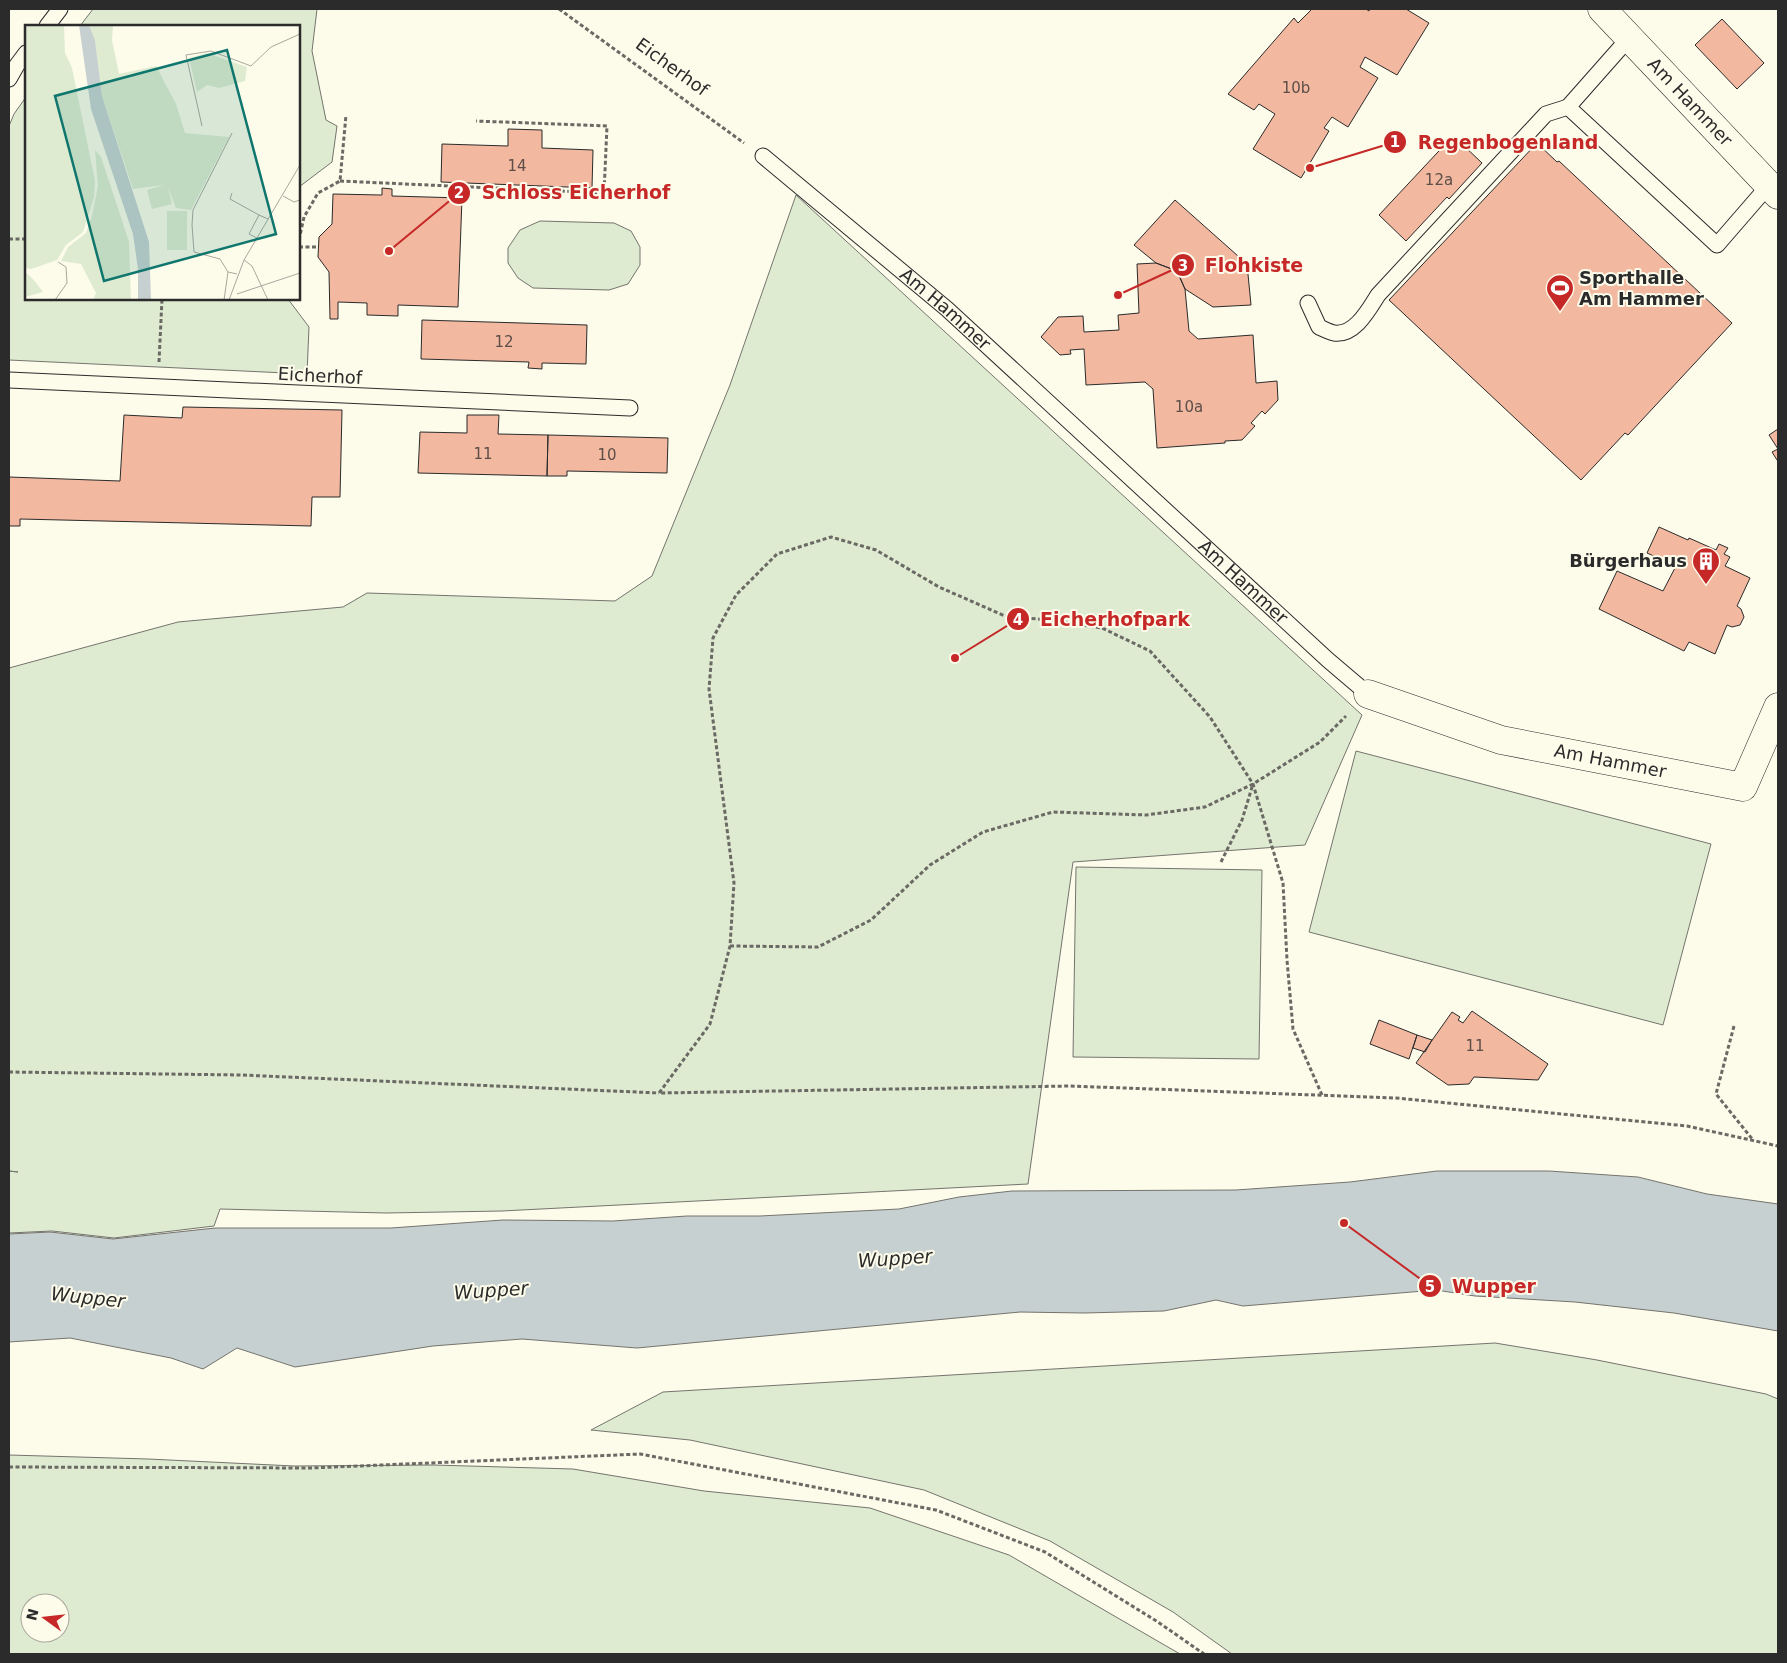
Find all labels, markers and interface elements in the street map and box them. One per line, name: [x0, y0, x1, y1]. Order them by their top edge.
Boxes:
inset map: [25, 25, 300, 300]
street label: Eicherhof: [632, 33, 713, 100]
street label: Am Hammer: [1644, 53, 1737, 151]
house number: 10b: [1282, 79, 1310, 97]
callout: Regenbogenland: [1383, 125, 1609, 159]
text: Regenbogenland: [1418, 131, 1598, 153]
text: 1: [1390, 133, 1400, 151]
house number: 14: [507, 157, 527, 175]
house number: 12a: [1425, 171, 1453, 189]
callout: Schloss Eicherhof: [447, 176, 680, 210]
text: Schloss Eicherhof: [482, 181, 671, 203]
text: 2: [454, 184, 464, 202]
callout: Flohkiste: [1170, 248, 1314, 282]
text: Flohkiste: [1205, 254, 1303, 276]
text: 3: [1178, 257, 1188, 275]
street label: Am Hammer: [896, 263, 996, 354]
place label: Sporthalle Am Hammer: [1579, 267, 1704, 309]
sports icon: Sporthalle Am Hammer: [1545, 273, 1575, 312]
house number: 12: [494, 333, 514, 351]
street label: Eicherhof: [277, 363, 363, 388]
house number: 10a: [1175, 398, 1203, 416]
house number: 11: [473, 445, 493, 463]
house number: 10: [597, 446, 617, 464]
street label: Am Hammer: [1195, 535, 1293, 628]
building icon: Bürgerhaus: [1691, 546, 1721, 585]
place label: Bürgerhaus: [1569, 550, 1687, 571]
callout: Eicherhofpark: [1005, 602, 1200, 636]
text: Eicherhofpark: [1040, 608, 1190, 630]
text: 4: [1013, 611, 1023, 629]
street label: Am Hammer: [1552, 740, 1669, 782]
house number: 11: [1465, 1037, 1485, 1055]
water label: Wupper: [857, 1244, 934, 1272]
callout: Wupper: [1417, 1269, 1546, 1303]
text: Wupper: [1452, 1275, 1537, 1297]
water label: Wupper: [453, 1276, 530, 1304]
text: 5: [1425, 1278, 1435, 1296]
water label: Wupper: [50, 1282, 127, 1312]
north arrow: [20, 1593, 70, 1643]
text: N: [23, 1607, 42, 1622]

